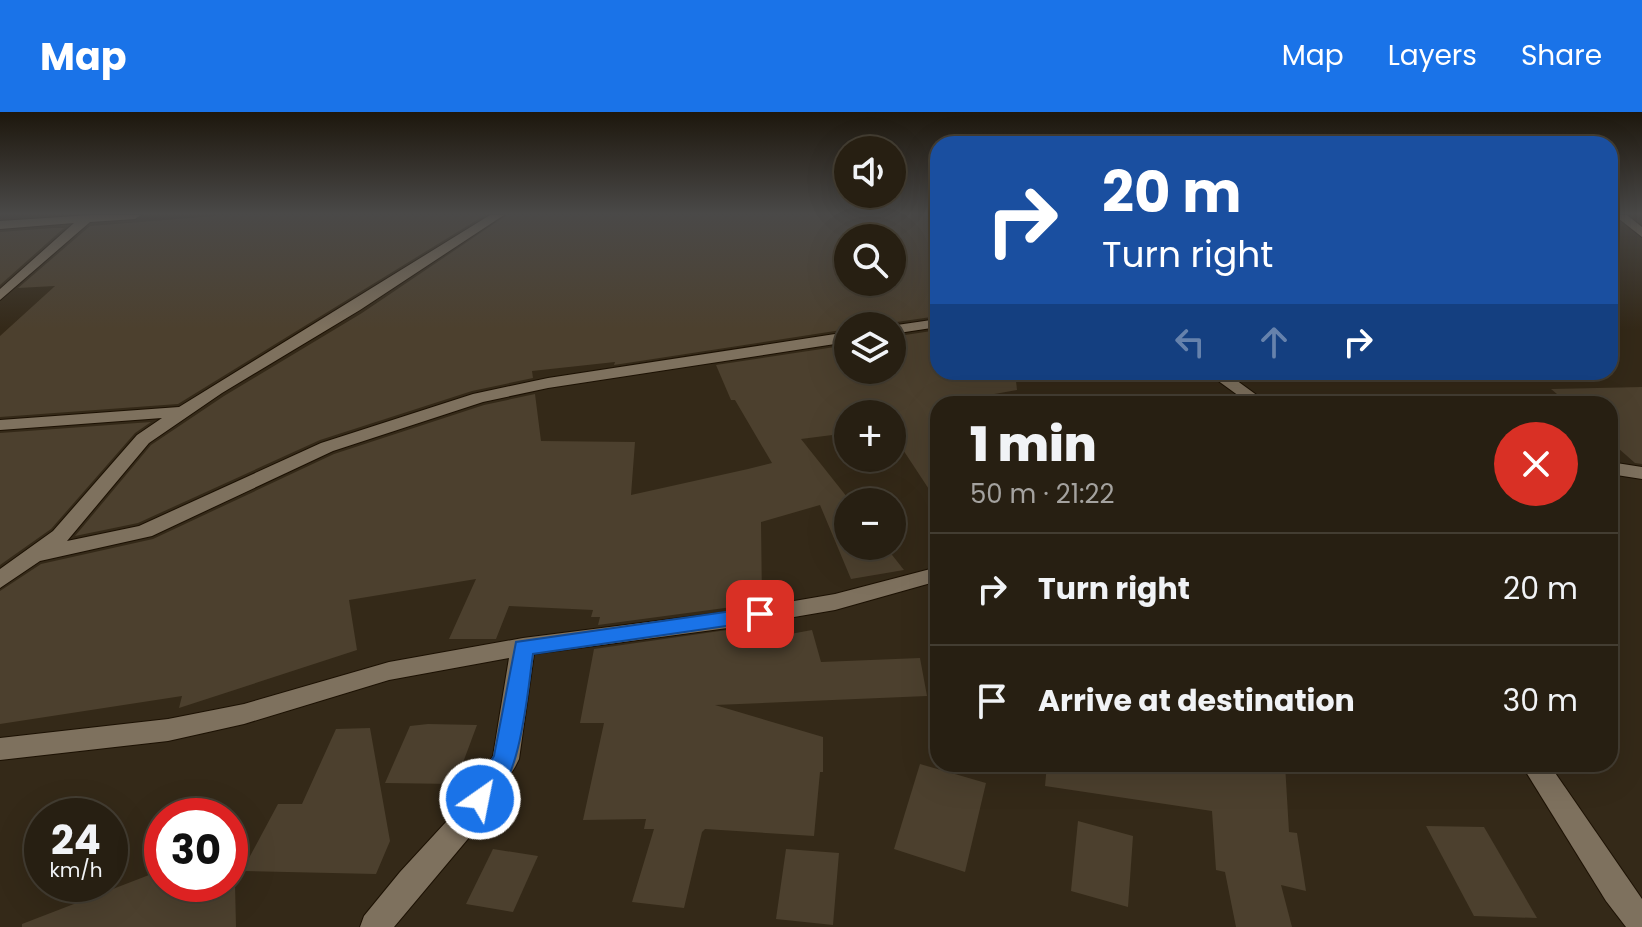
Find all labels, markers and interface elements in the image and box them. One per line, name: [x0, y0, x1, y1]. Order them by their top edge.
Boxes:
text: Map: [40, 30, 127, 83]
text: Map: [1282, 36, 1344, 75]
text: Layers: [1388, 36, 1477, 75]
text: Share: [1521, 36, 1602, 75]
map controls: [834, 136, 906, 560]
button: sound: [834, 136, 906, 208]
text: 20 m: [1102, 153, 1242, 232]
icon: right: [970, 168, 1074, 272]
button: search: [834, 224, 906, 296]
text: Turn right: [1102, 229, 1273, 280]
button: layers: [834, 312, 906, 384]
icon: left: [1168, 320, 1212, 364]
icon: ahead: [1252, 320, 1296, 364]
icon: right: [1336, 320, 1380, 364]
button: +: [834, 400, 906, 472]
text: 1 min: [970, 411, 1097, 478]
button: close: [1494, 422, 1578, 506]
text: 50 m · 21:22: [970, 476, 1114, 512]
button: −: [834, 488, 906, 560]
icon: right: [970, 567, 1014, 611]
text: Turn right: [1038, 567, 1190, 610]
text: 20 m: [1503, 567, 1578, 610]
pin: [726, 580, 794, 648]
icon: arrive: [738, 592, 782, 636]
icon: arrive: [970, 679, 1014, 723]
text: Arrive at destination: [1038, 679, 1355, 722]
text: 30 m: [1503, 679, 1578, 722]
position arrow: [438, 757, 522, 841]
speed limit sign: 30: [144, 798, 248, 902]
text: 24: [51, 812, 101, 868]
text: km/h: [49, 856, 103, 884]

